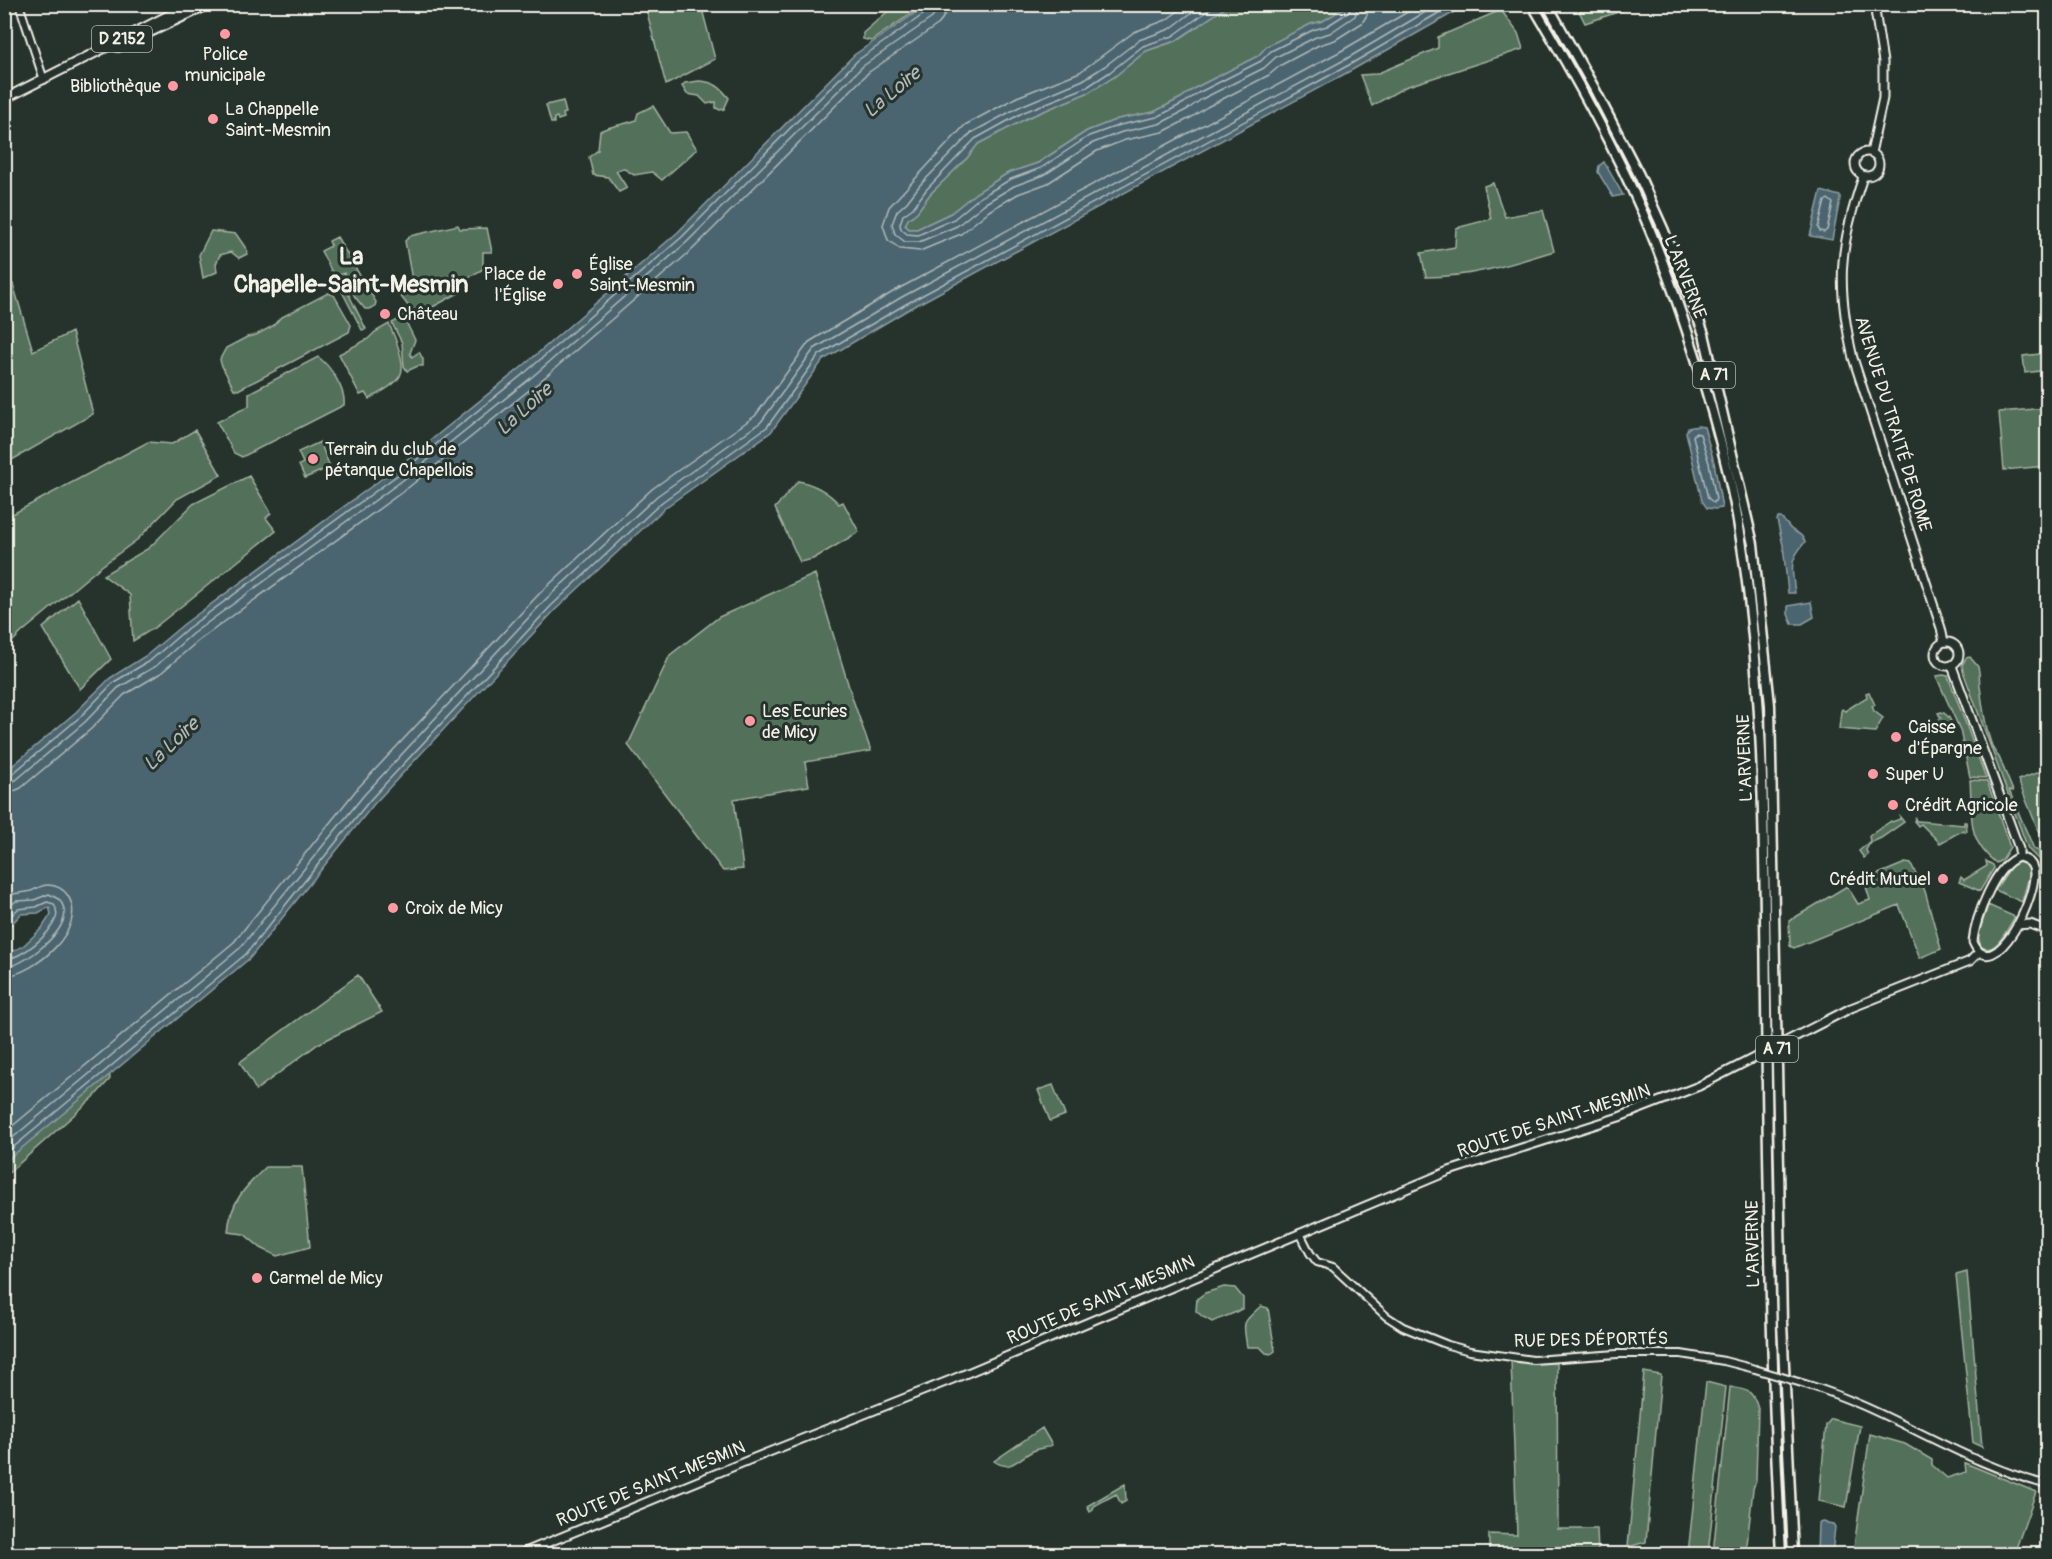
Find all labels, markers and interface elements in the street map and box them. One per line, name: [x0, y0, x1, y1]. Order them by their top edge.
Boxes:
road number: D 2152: [92, 26, 152, 52]
marker: Police municipale: [218, 27, 232, 41]
place label: Police municipale: [185, 43, 266, 87]
water label: La Loire: [858, 59, 927, 123]
place label: Bibliothèque: [70, 75, 161, 98]
marker: Bibliothèque: [166, 79, 180, 93]
place label: La Chappelle Saint-Mesmin: [225, 98, 331, 142]
marker: La Chappelle Saint-Mesmin: [206, 112, 220, 126]
street label: L'ARVERNE: [1659, 232, 1711, 322]
district label: La Chapelle-Saint-Mesmin: [233, 242, 469, 299]
place label: Église Saint-Mesmin: [589, 253, 695, 297]
place label: Place de l'Église: [484, 263, 546, 307]
marker: Église Saint-Mesmin: [570, 267, 584, 281]
marker: Place de l'Église: [551, 277, 565, 291]
place label: Château: [397, 303, 458, 326]
marker: Château: [378, 307, 392, 321]
street label: AVENUE DU TRAITÉ DE ROME: [1849, 313, 1937, 535]
road number: A 71: [1693, 362, 1735, 388]
water label: La Loire: [491, 376, 559, 441]
place label: Terrain du club de pétanque Chapellois: [325, 438, 473, 482]
marker: Terrain du club de pétanque Chapellois: [306, 452, 320, 466]
place label: Les Ecuries de Micy: [762, 700, 847, 744]
water label: La Loire: [138, 711, 206, 776]
marker: Les Ecuries de Micy: [743, 714, 757, 728]
street label: L'ARVERNE: [1732, 714, 1758, 802]
place label: Caisse d'Épargne: [1908, 716, 1982, 760]
marker: Caisse d'Épargne: [1889, 730, 1903, 744]
place label: Super U: [1885, 763, 1944, 786]
marker: Super U: [1866, 767, 1880, 781]
place label: Crédit Agricole: [1905, 794, 2018, 817]
marker: Crédit Agricole: [1886, 798, 1900, 812]
place label: Crédit Mutuel: [1829, 868, 1931, 891]
marker: Crédit Mutuel: [1936, 872, 1950, 886]
place label: Croix de Micy: [405, 897, 503, 920]
marker: Croix de Micy: [386, 901, 400, 915]
road number: A 71: [1756, 1036, 1798, 1062]
street label: ROUTE DE SAINT-MESMIN: [1455, 1079, 1653, 1163]
street label: L'ARVERNE: [1741, 1200, 1765, 1288]
street label: ROUTE DE SAINT-MESMIN: [1004, 1250, 1198, 1350]
place label: Carmel de Micy: [269, 1267, 383, 1290]
marker: Carmel de Micy: [250, 1271, 264, 1285]
street label: RUE DES DÉPORTÉS: [1514, 1327, 1668, 1353]
street label: ROUTE DE SAINT-MESMIN: [553, 1436, 749, 1532]

